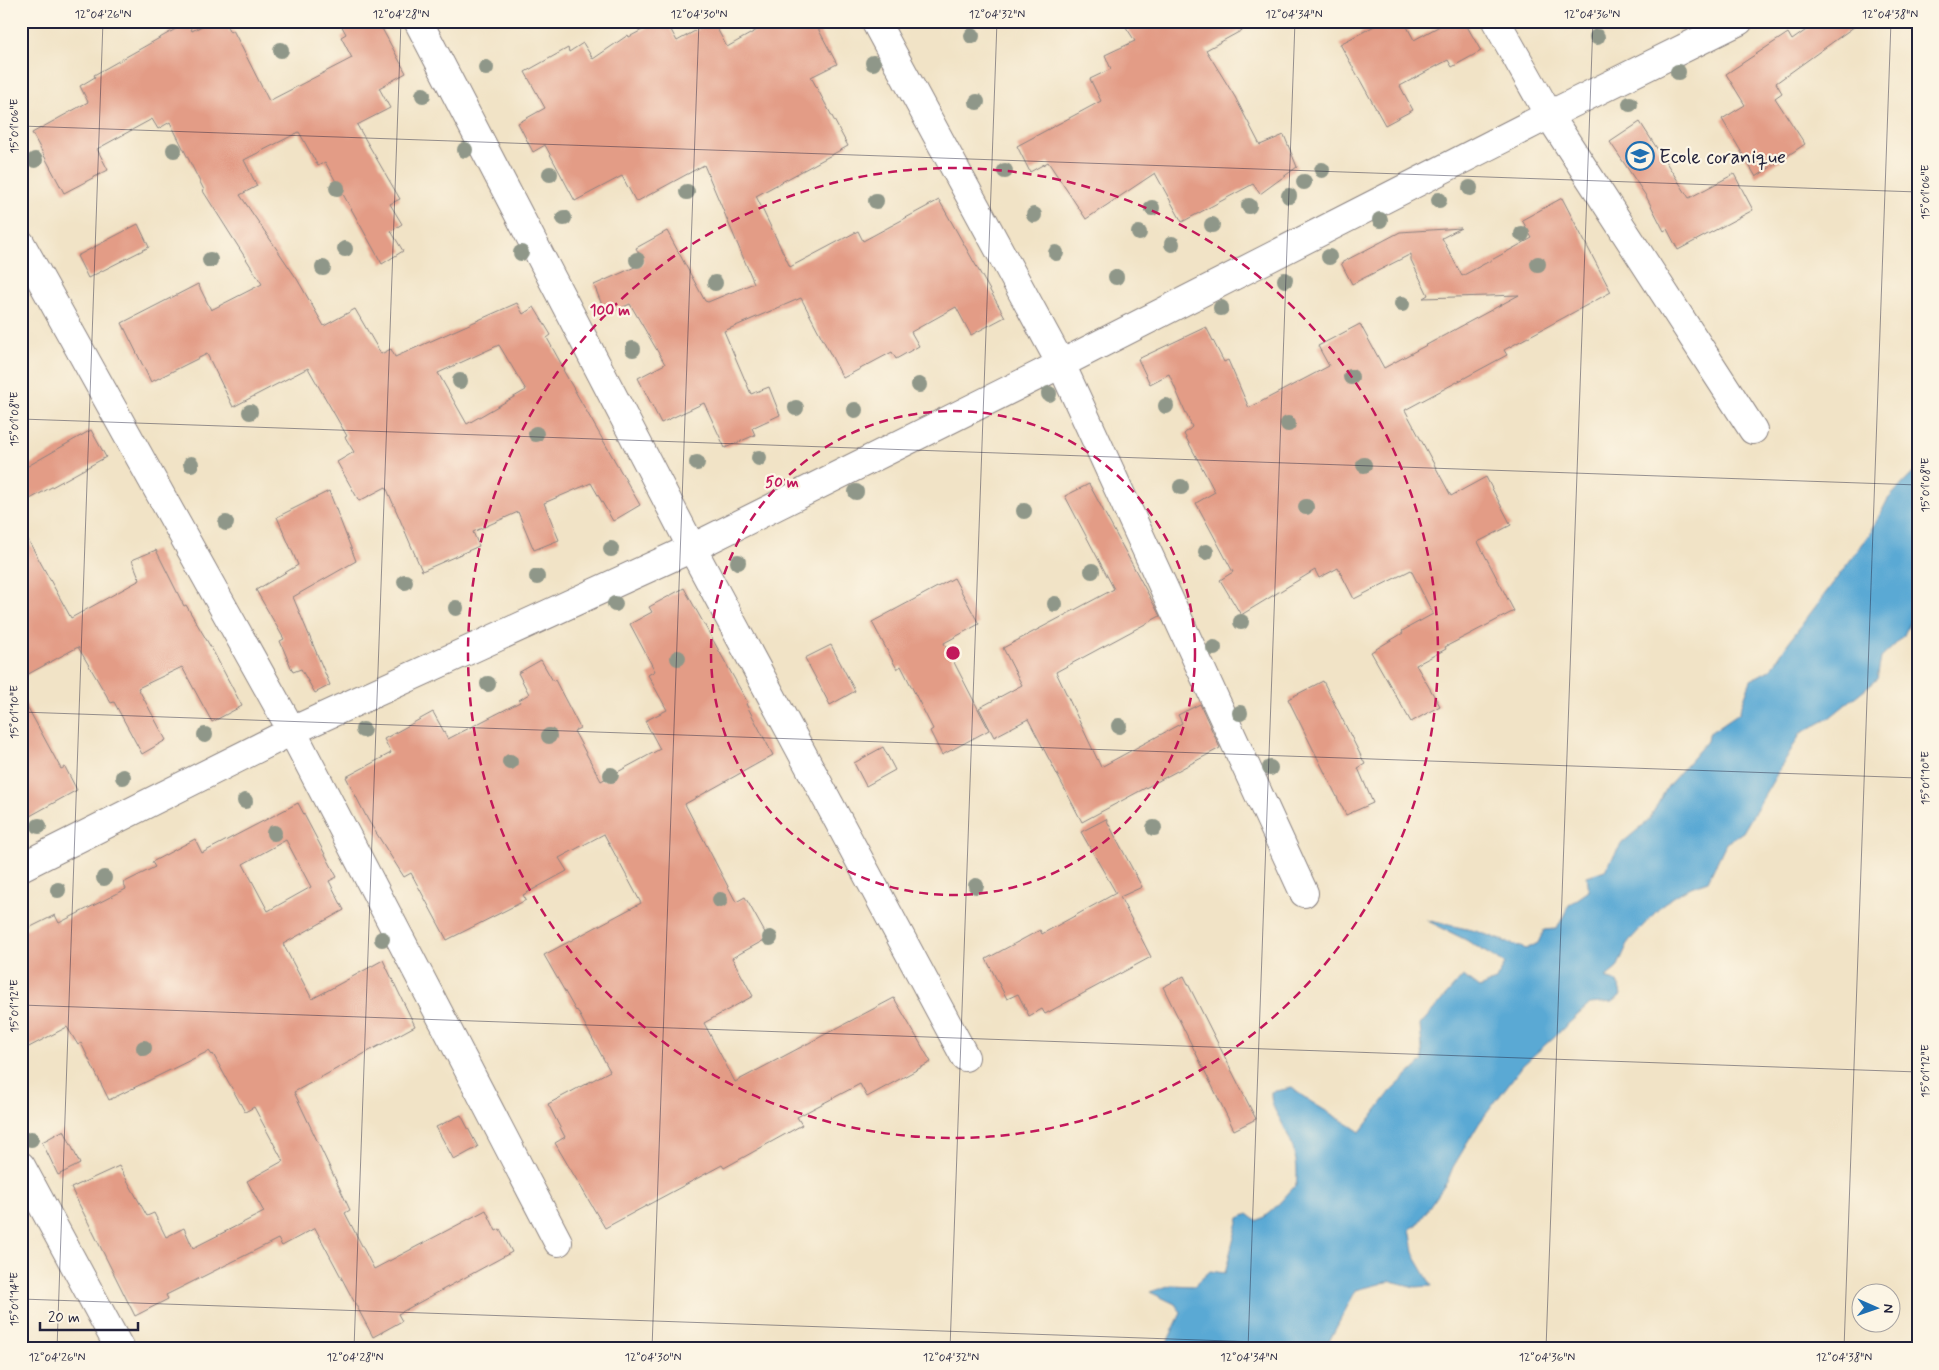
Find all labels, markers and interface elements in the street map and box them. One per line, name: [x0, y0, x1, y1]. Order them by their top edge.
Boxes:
text: 12°04'26"N: [74, 7, 132, 23]
text: 12°04'28"N: [372, 7, 430, 23]
text: 12°04'30"N: [671, 7, 727, 23]
text: 12°04'32"N: [969, 7, 1025, 23]
text: 12°04'34"N: [1265, 7, 1323, 23]
text: 12°04'36"N: [1564, 7, 1620, 23]
text: 12°04'38"N: [1862, 7, 1918, 23]
text: 15°01'06"E: [7, 99, 23, 153]
school or university icon: Ecole coranique: [1625, 141, 1655, 171]
place label: Ecole coranique: [1659, 144, 1786, 171]
text: 15°01'06"E: [1918, 165, 1934, 219]
text: 100 m: [590, 301, 630, 321]
text: 15°01'08"E: [7, 392, 23, 446]
text: 15°01'08"E: [1918, 458, 1934, 512]
text: 50 m: [765, 473, 799, 493]
centre of rings: [944, 644, 962, 662]
text: 15°01'10"E: [7, 685, 23, 739]
text: 15°01'10"E: [1918, 751, 1934, 805]
text: 15°01'12"E: [7, 979, 23, 1033]
text: 15°01'12"E: [1918, 1044, 1934, 1098]
text: 15°01'14"E: [7, 1272, 23, 1326]
north arrow: [1852, 1282, 1902, 1332]
scale bar: [40, 1300, 138, 1332]
text: N: [1879, 1303, 1897, 1313]
text: 20 m: [48, 1308, 80, 1328]
text: 12°04'26"N: [28, 1350, 86, 1366]
text: 12°04'28"N: [326, 1350, 384, 1366]
text: 12°04'30"N: [625, 1350, 681, 1366]
text: 12°04'32"N: [923, 1350, 979, 1366]
text: 12°04'34"N: [1220, 1350, 1278, 1366]
text: 12°04'36"N: [1519, 1350, 1575, 1366]
text: 12°04'38"N: [1816, 1350, 1872, 1366]

